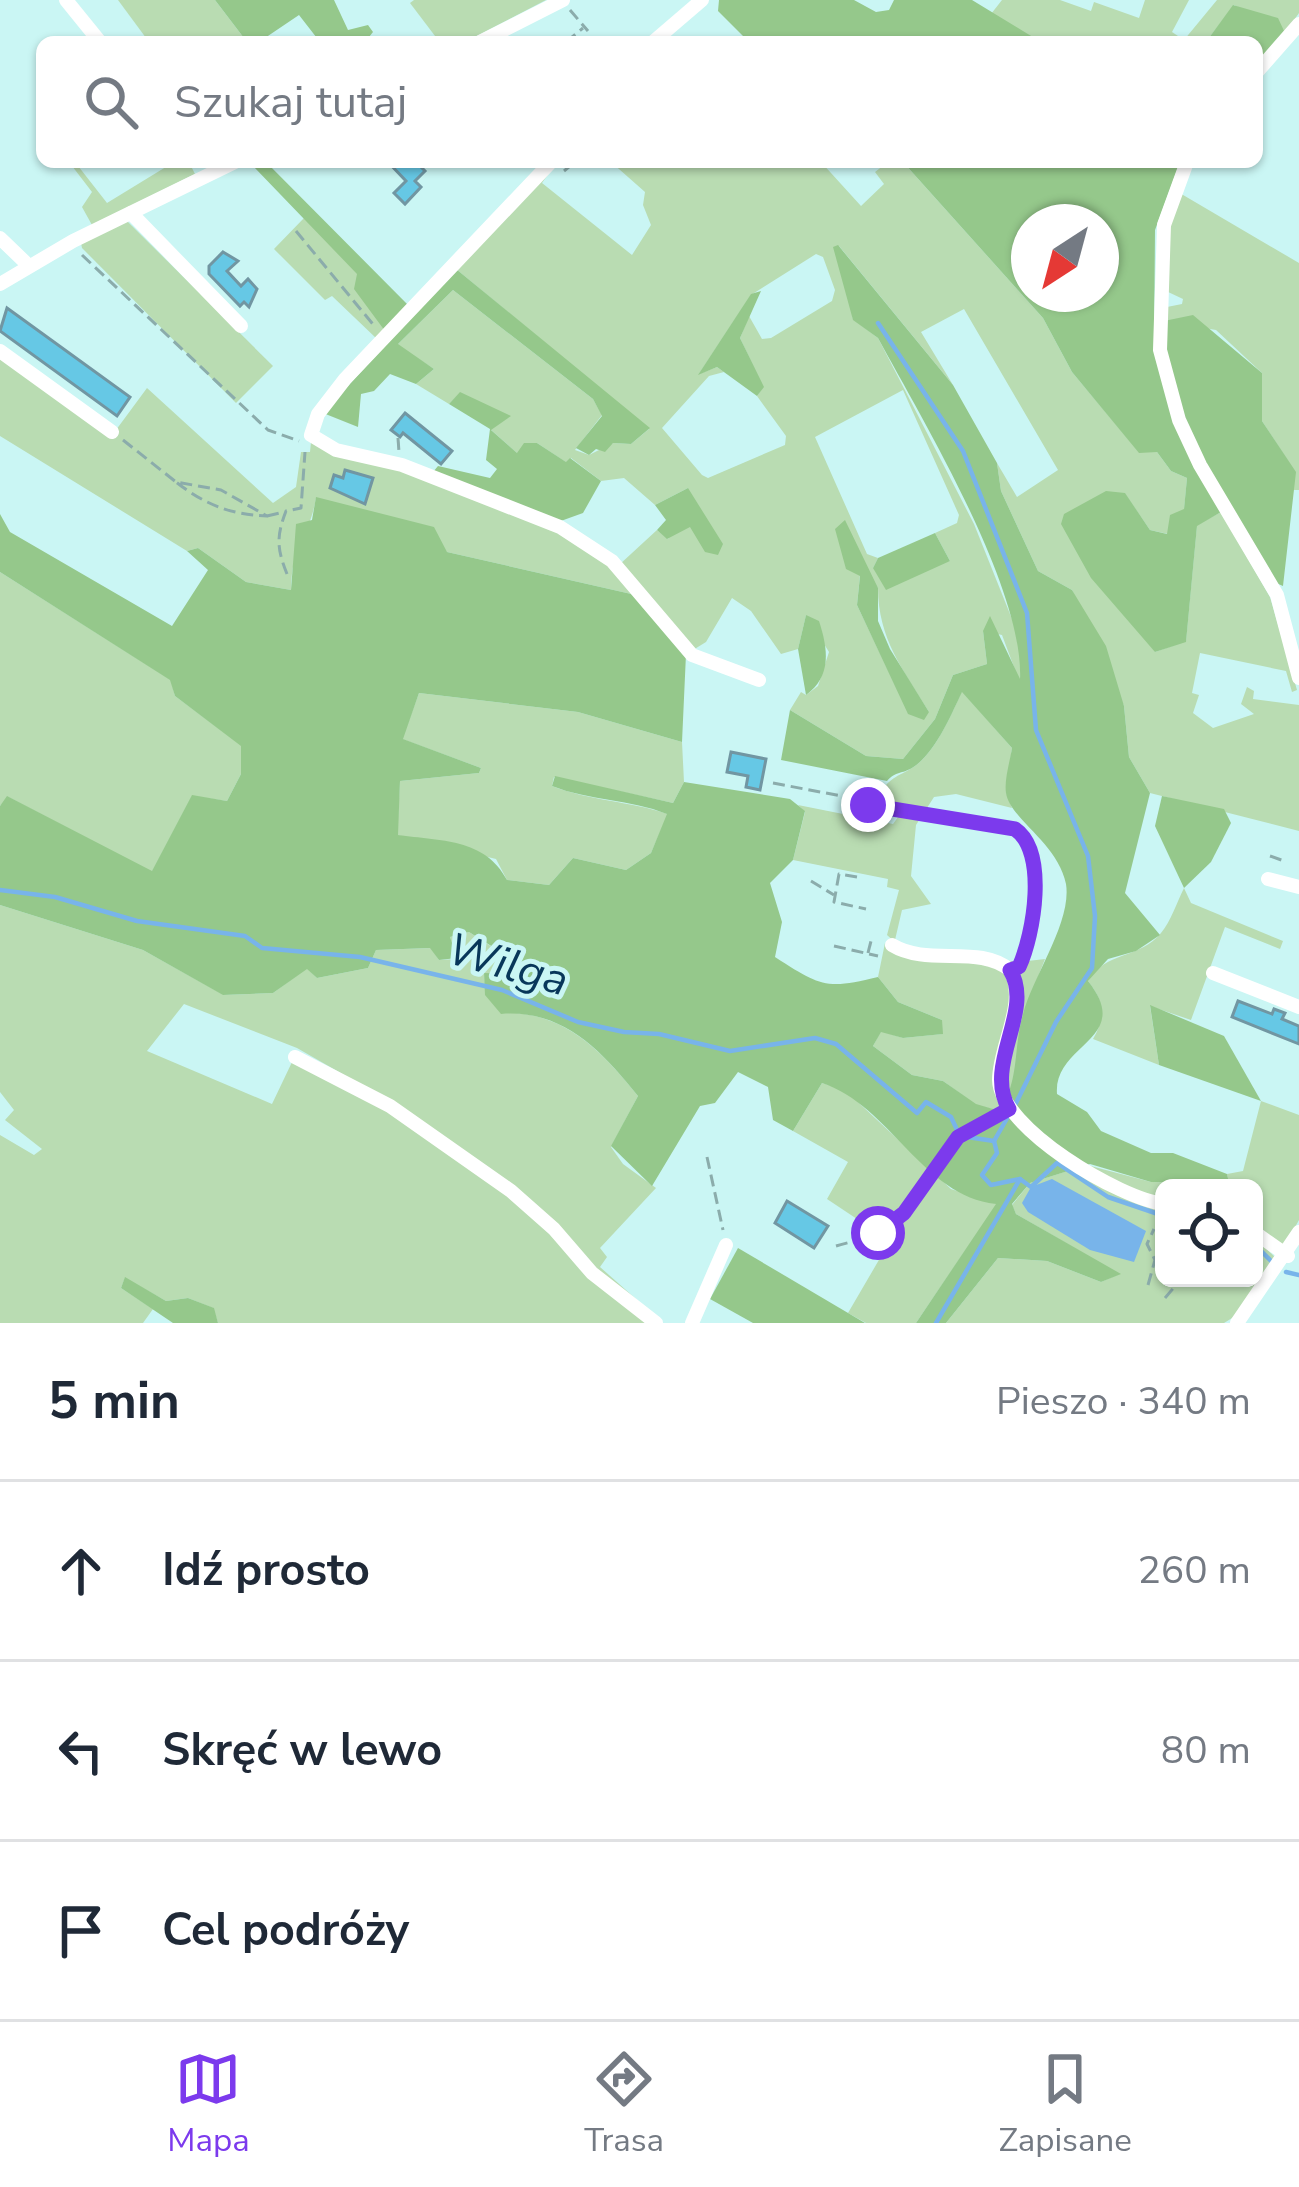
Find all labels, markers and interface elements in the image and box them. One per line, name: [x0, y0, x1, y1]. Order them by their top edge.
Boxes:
search box: [36, 36, 1263, 168]
icon: search: [78, 69, 144, 135]
text: Szukaj tutaj: [174, 72, 407, 133]
north arrow: [1011, 204, 1119, 312]
route end: [841, 778, 895, 832]
water label: Wilga: [440, 919, 576, 1011]
map controls: [1155, 1179, 1263, 1287]
button: locate: [1155, 1179, 1263, 1287]
route start: [851, 1206, 905, 1260]
text: 5 min: [48, 1366, 180, 1436]
text: Pieszo · 340 m: [996, 1375, 1251, 1428]
icon: ahead: [48, 1538, 114, 1604]
text: Idź prosto: [162, 1540, 370, 1601]
text: 260 m: [1137, 1544, 1251, 1597]
icon: left: [48, 1718, 114, 1784]
text: Skręć w lewo: [162, 1720, 442, 1781]
text: 80 m: [1161, 1724, 1251, 1777]
icon: arrive: [48, 1898, 114, 1964]
text: Cel podróży: [162, 1900, 409, 1961]
tab: Mapa: [167, 2046, 250, 2163]
tab: Trasa: [584, 2046, 664, 2163]
tab: Zapisane: [999, 2046, 1132, 2163]

